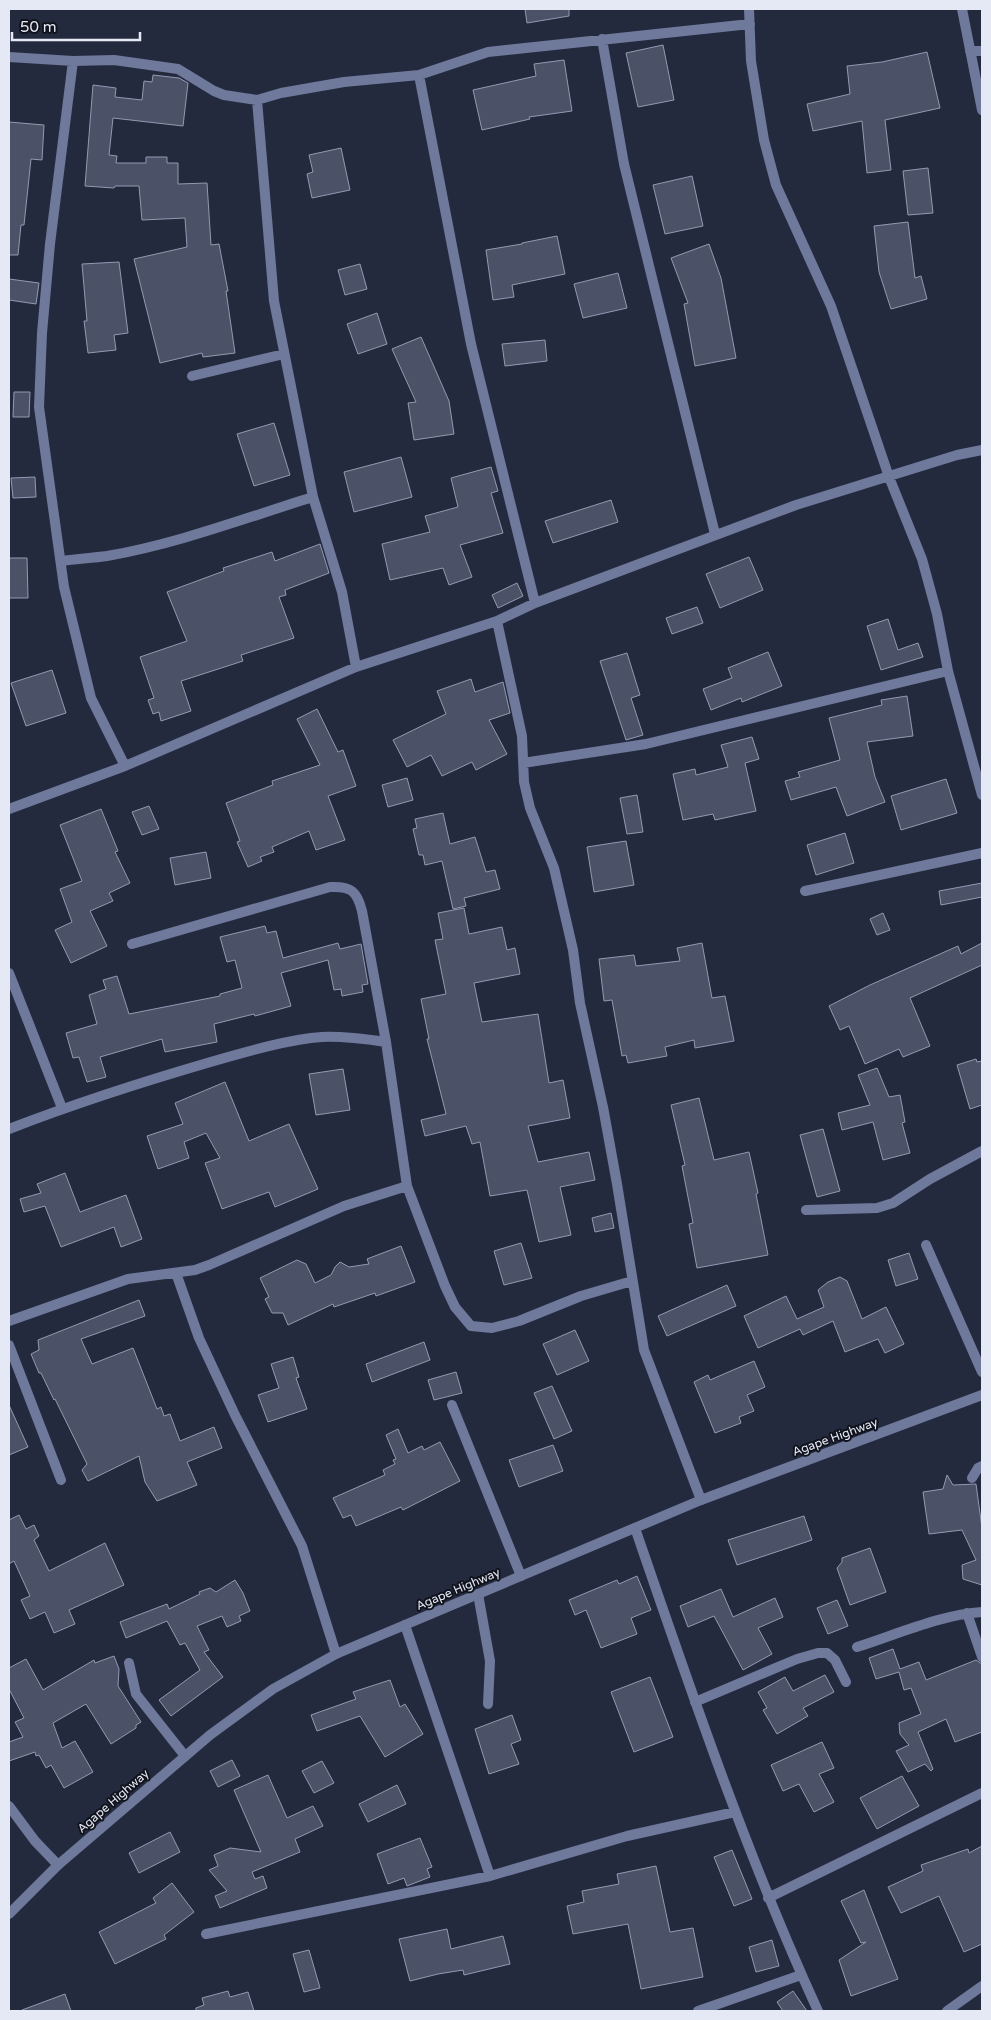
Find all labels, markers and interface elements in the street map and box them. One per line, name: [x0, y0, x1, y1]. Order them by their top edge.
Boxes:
scale bar: [12, 10, 140, 42]
text: 50 m: [20, 18, 57, 36]
street label: Agape Highway: [790, 1415, 880, 1459]
street label: Agape Highway: [414, 1565, 503, 1613]
street label: Agape Highway: [75, 1766, 152, 1836]

